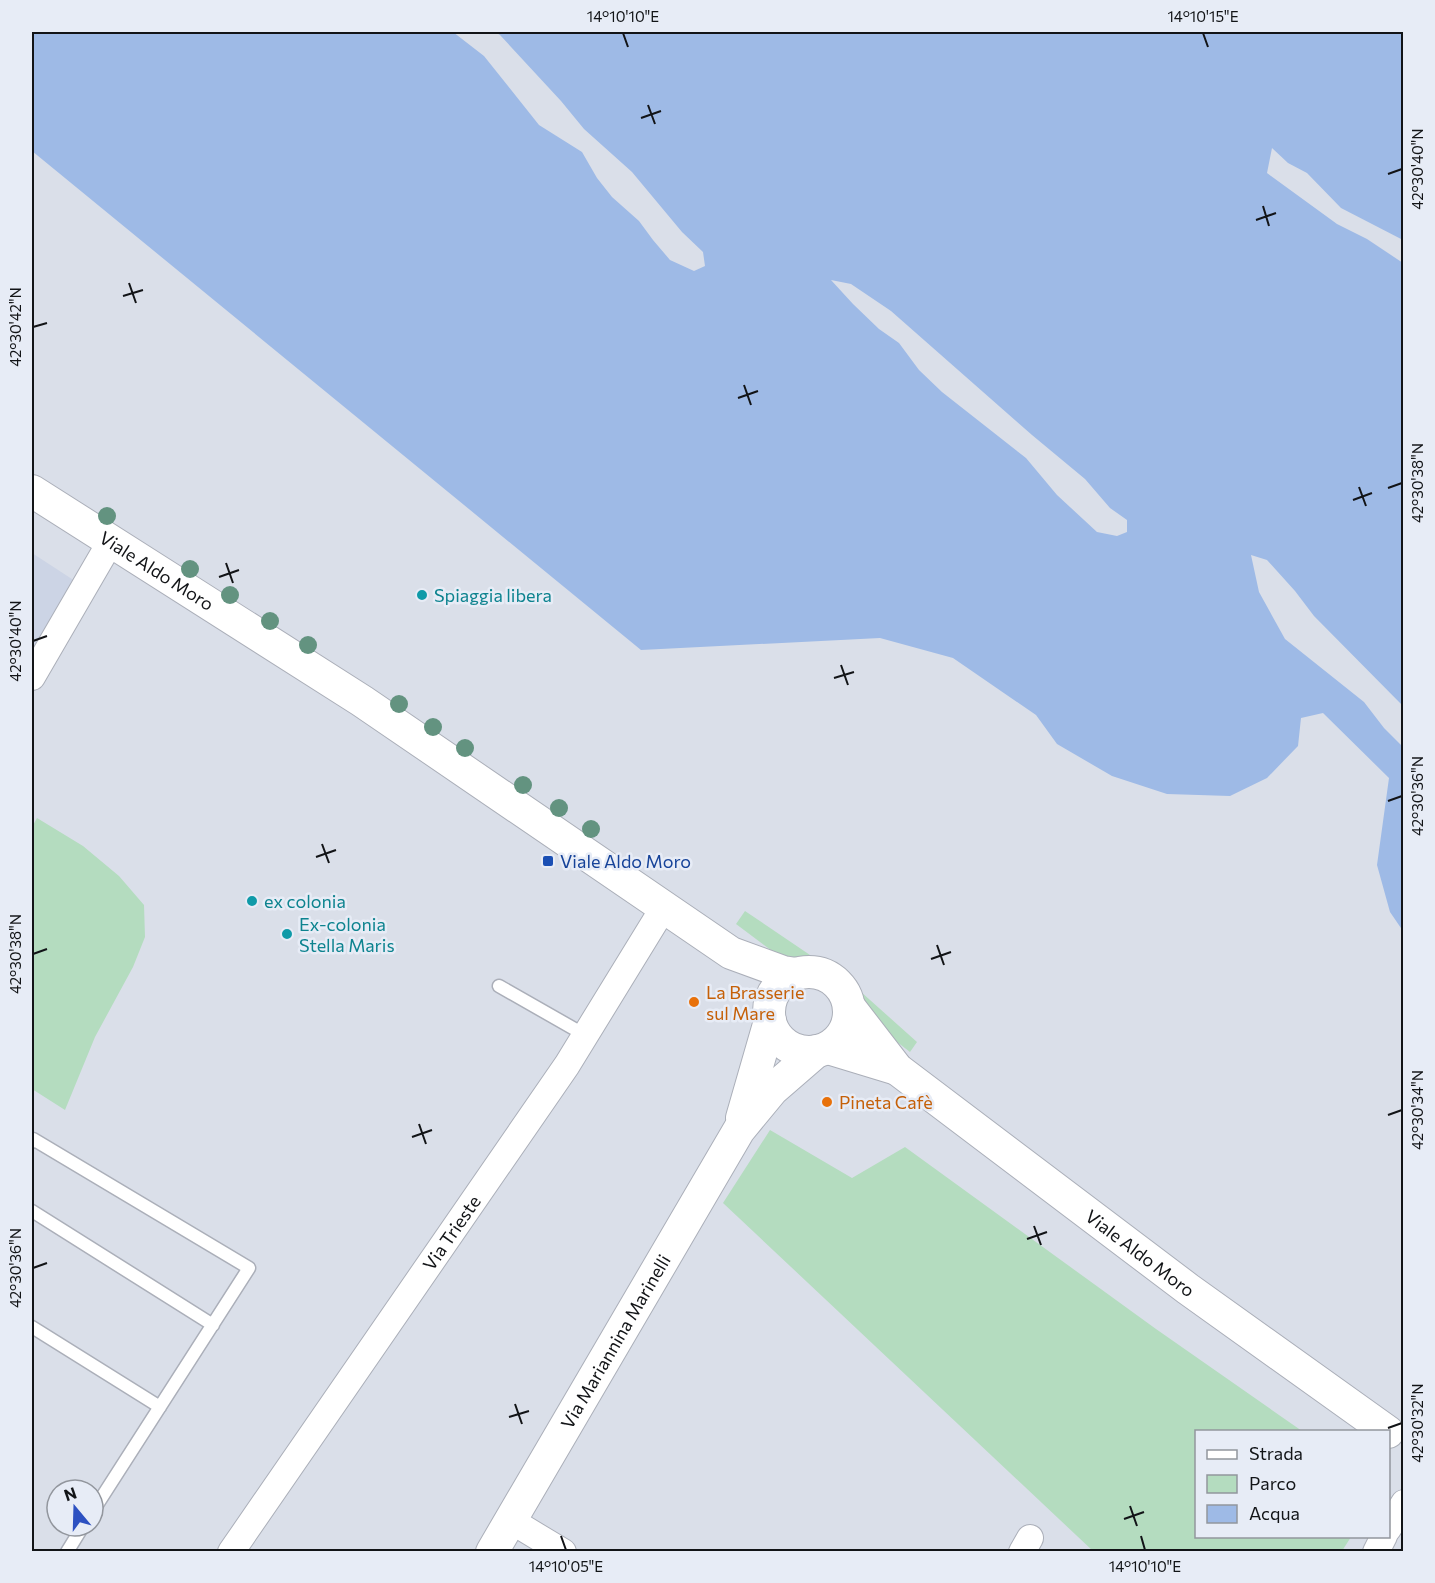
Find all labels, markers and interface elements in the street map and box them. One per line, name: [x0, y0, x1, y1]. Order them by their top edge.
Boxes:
text: 14°10'10"E: [587, 7, 659, 25]
text: 14°10'15"E: [1167, 7, 1239, 25]
text: 42°30'40"N: [1408, 128, 1426, 210]
text: 42°30'42"N: [6, 287, 24, 367]
text: 42°30'38"N: [1408, 443, 1426, 523]
street label: Viale Aldo Moro: [96, 526, 218, 615]
place label: Spiaggia libera: [434, 584, 552, 606]
marker: Spiaggia libera: [415, 588, 429, 602]
text: 42°30'40"N: [6, 600, 24, 682]
text: 42°30'36"N: [1408, 756, 1426, 836]
place label: Viale Aldo Moro: [560, 850, 691, 872]
marker: Viale Aldo Moro: [541, 854, 555, 868]
place label: ex colonia: [264, 890, 346, 912]
marker: ex colonia: [245, 894, 259, 908]
place label: Ex-colonia Stella Maris: [299, 913, 395, 956]
text: 42°30'38"N: [6, 914, 24, 994]
marker: Ex-colonia Stella Maris: [280, 927, 294, 941]
place label: La Brasserie sul Mare: [706, 981, 804, 1024]
marker: La Brasserie sul Mare: [687, 995, 701, 1009]
text: 42°30'34"N: [1408, 1070, 1426, 1150]
place label: Pineta Cafè: [839, 1091, 933, 1113]
marker: Pineta Cafè: [820, 1095, 834, 1109]
street label: Via Trieste: [418, 1191, 485, 1274]
street label: Viale Aldo Moro: [1081, 1205, 1199, 1301]
text: 42°30'36"N: [6, 1228, 24, 1308]
street label: Via Mariannina Marinelli: [556, 1250, 675, 1432]
text: 42°30'32"N: [1408, 1383, 1426, 1463]
legend: [1195, 1430, 1390, 1538]
text: Strada: [1249, 1442, 1303, 1464]
text: Parco: [1249, 1472, 1296, 1494]
north arrow: [45, 1478, 105, 1538]
text: N: [61, 1482, 79, 1504]
text: Acqua: [1249, 1502, 1300, 1524]
text: 14°10'05"E: [529, 1557, 603, 1575]
text: 14°10'10"E: [1109, 1557, 1181, 1575]

